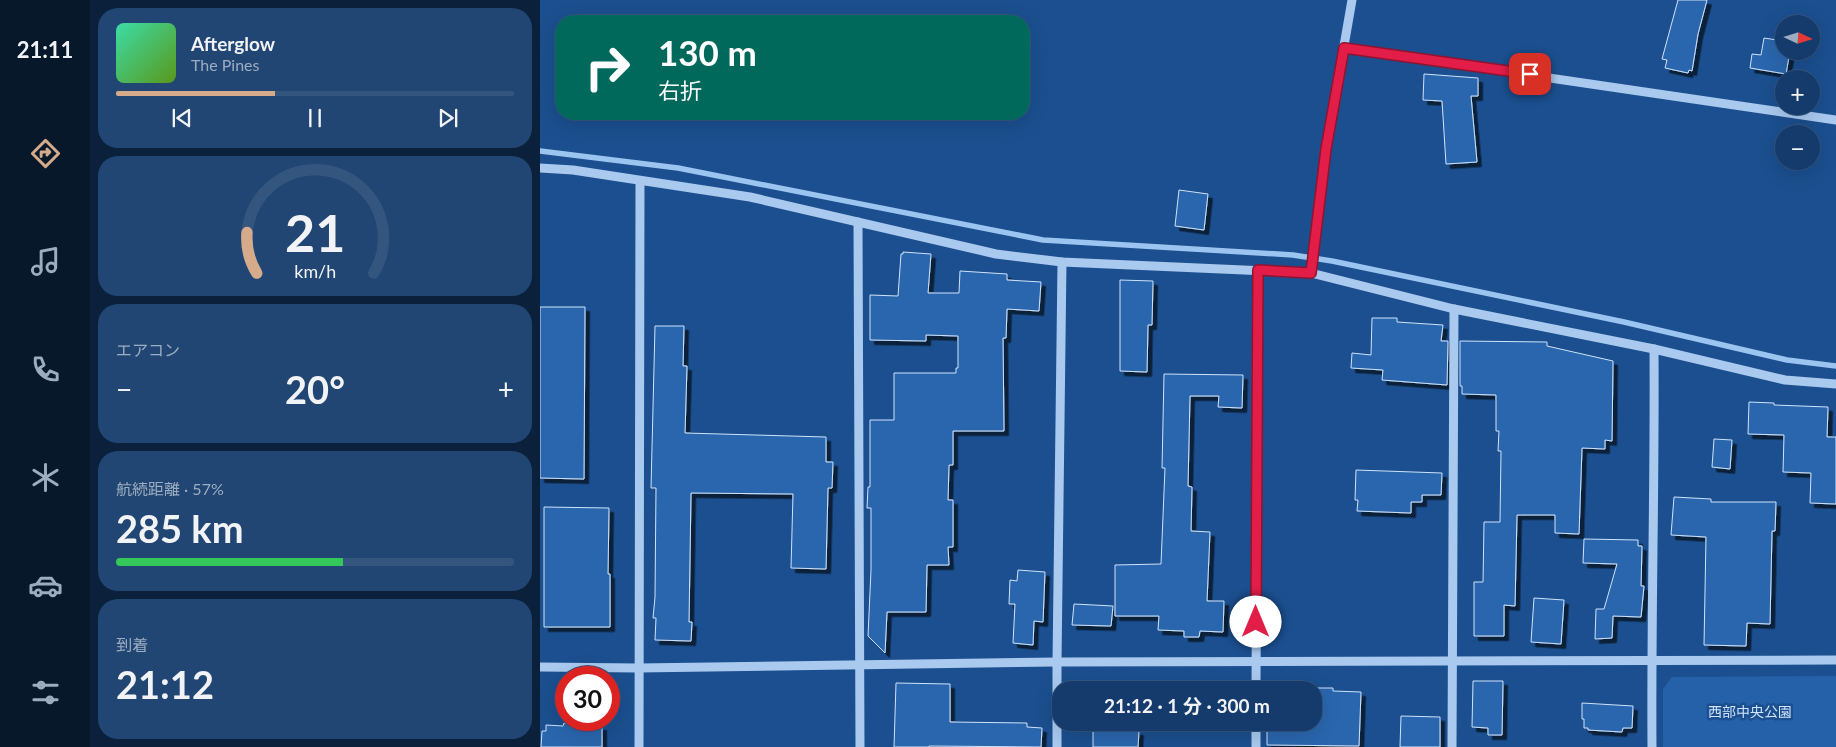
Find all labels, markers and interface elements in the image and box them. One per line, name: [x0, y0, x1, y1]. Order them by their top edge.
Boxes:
north arrow: [1775, 15, 1820, 60]
map controls: [1775, 15, 1820, 170]
text: 130 m: [658, 31, 757, 73]
text: Afterglow: [191, 32, 275, 55]
icon: right: [575, 35, 640, 100]
text: 21:11: [17, 36, 73, 63]
pin: [1509, 53, 1551, 95]
text: The Pines: [191, 55, 260, 74]
icon: arrive: [1516, 60, 1544, 88]
button: +: [1775, 70, 1820, 115]
text: 右折: [658, 77, 702, 104]
icon: previous: [168, 104, 196, 132]
icon: pause: [301, 104, 329, 132]
icon: next: [434, 104, 462, 132]
button: −: [1775, 125, 1820, 170]
icon: directions: [28, 136, 63, 171]
text: 21: [285, 201, 345, 263]
icon: music: [28, 244, 63, 279]
text: km/h: [294, 260, 336, 282]
text: エアコン: [116, 340, 180, 359]
icon: phone: [28, 352, 63, 387]
text: 20°: [285, 366, 345, 412]
text: −: [116, 372, 132, 406]
text: +: [498, 372, 514, 406]
icon: climate: [28, 460, 63, 495]
text: 航続距離 · 57%: [116, 479, 224, 498]
text: 285 km: [116, 505, 244, 551]
icon: car: [28, 568, 63, 603]
position arrow: [1229, 595, 1281, 647]
text: 到着: [116, 635, 148, 654]
text: 21:12: [116, 661, 214, 707]
speed limit sign: 30: [555, 666, 620, 731]
icon: filters: [28, 675, 63, 710]
text: 21:12 · 1 分 · 300 m: [1104, 694, 1270, 717]
park label: 西部中央公園: [1708, 703, 1792, 720]

